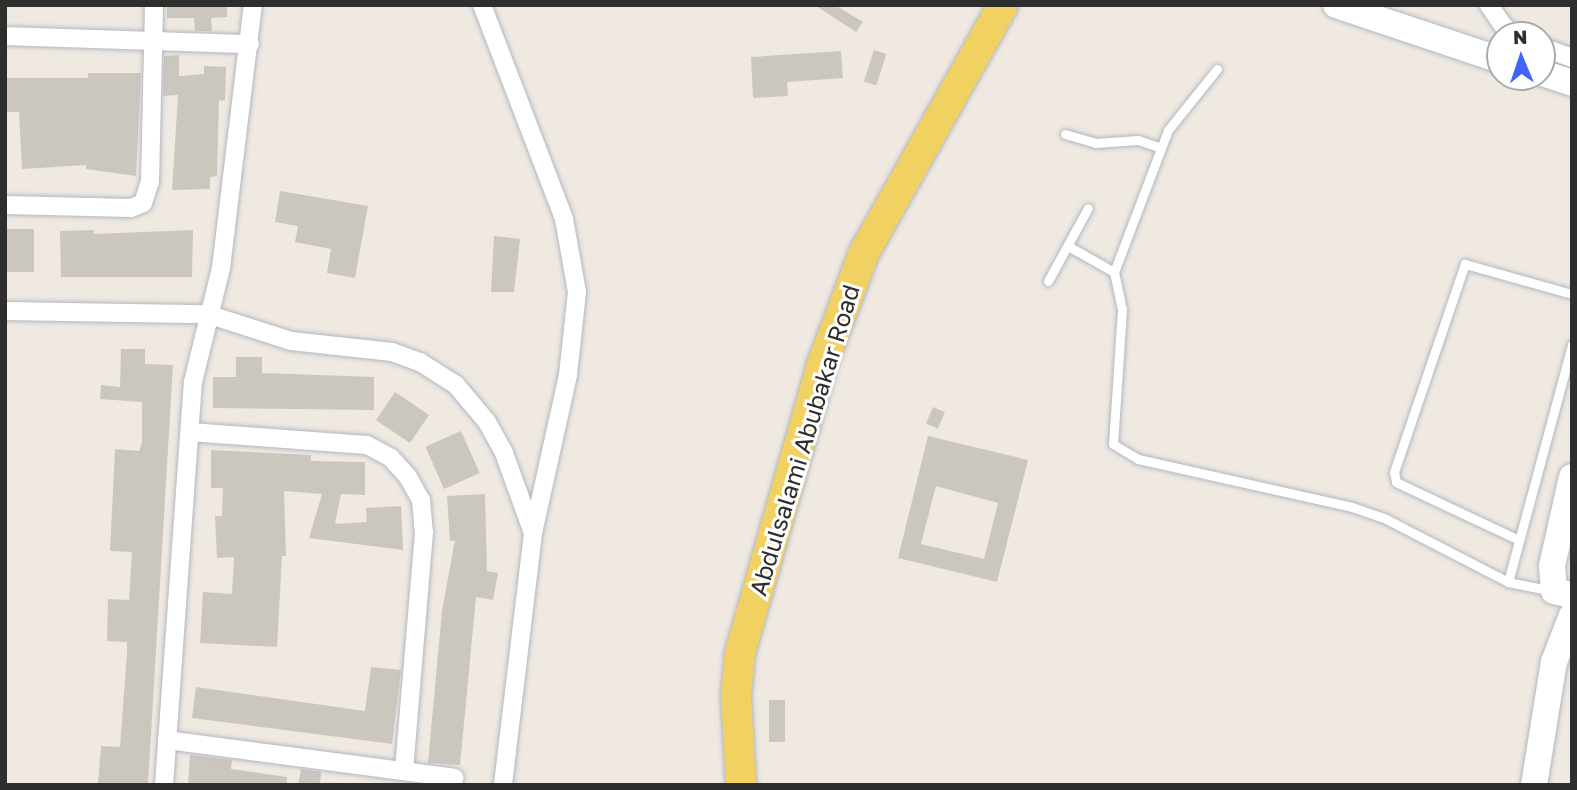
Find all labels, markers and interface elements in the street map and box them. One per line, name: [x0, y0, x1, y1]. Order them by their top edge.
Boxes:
north arrow: [1486, 21, 1556, 91]
text: N: [1513, 25, 1528, 48]
street label: Abdulsalami Abubakar Road: [743, 281, 865, 599]

